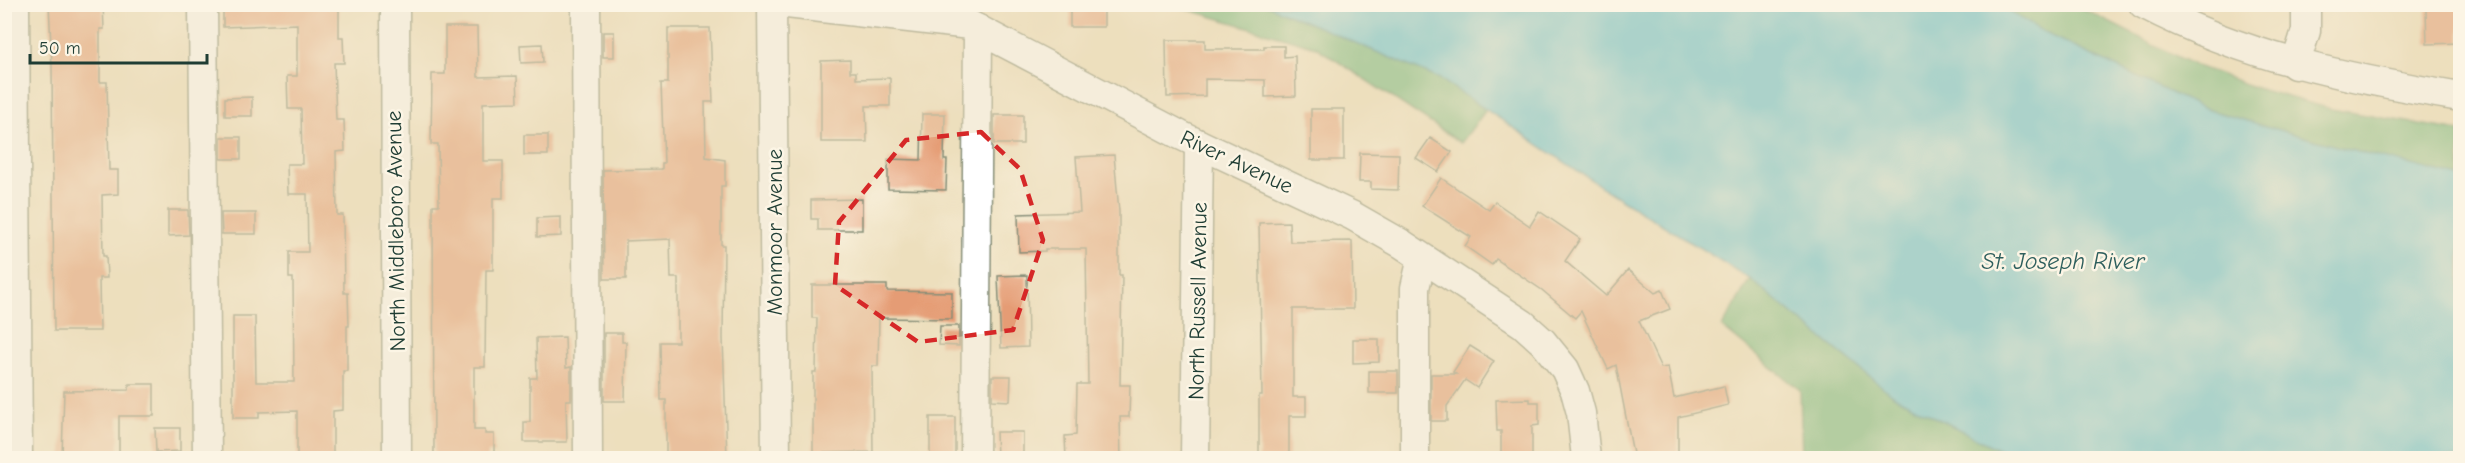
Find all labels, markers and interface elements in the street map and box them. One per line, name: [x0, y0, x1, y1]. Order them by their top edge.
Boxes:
scale bar: [30, 27, 207, 65]
text: 50 m: [39, 38, 81, 59]
street label: North Middleboro Avenue: [381, 110, 411, 352]
street label: River Avenue: [1176, 125, 1297, 199]
street label: Monmoor Avenue: [762, 149, 788, 315]
street label: North Russell Avenue: [1183, 202, 1213, 400]
water label: St. Joseph River: [1982, 247, 2146, 275]

